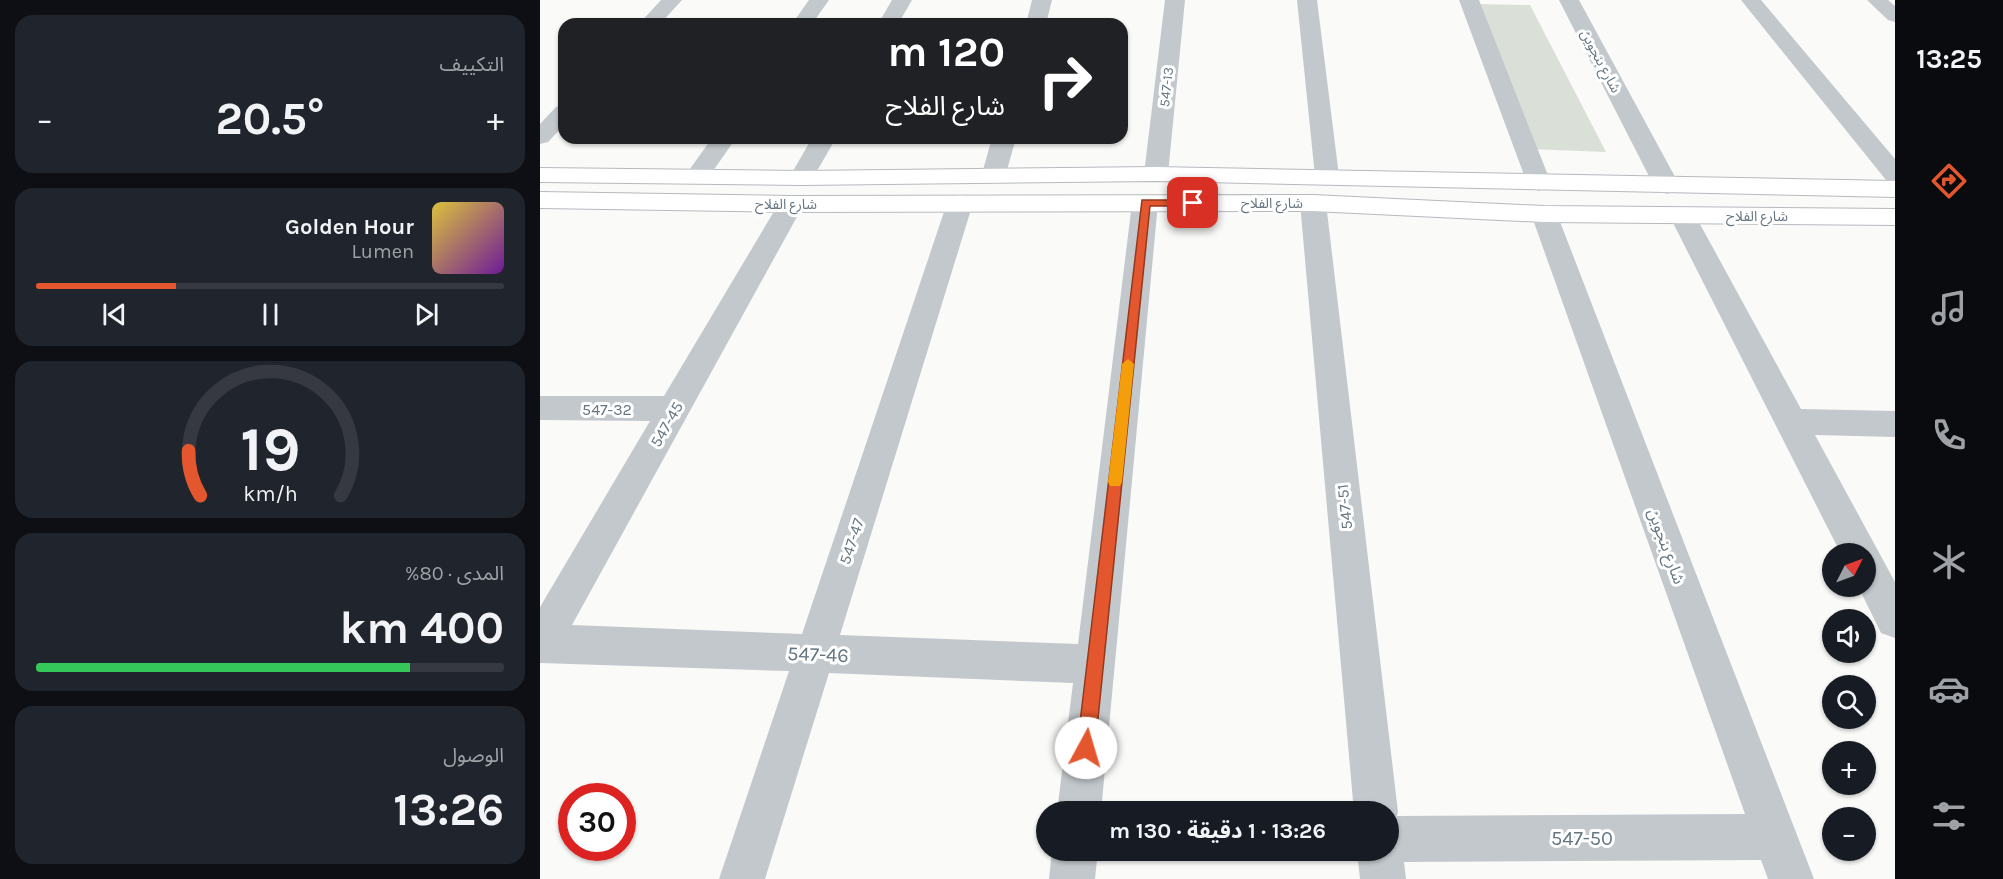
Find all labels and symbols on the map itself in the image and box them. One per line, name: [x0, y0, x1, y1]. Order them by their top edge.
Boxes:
street label: شارع بنجوين: [1575, 27, 1624, 97]
street label: 547-13: [1156, 66, 1177, 108]
pin: [1167, 177, 1218, 228]
street label: شارع الفلاح: [1241, 195, 1303, 214]
street label: شارع الفلاح: [755, 196, 817, 215]
street label: شارع الفلاح: [1726, 208, 1788, 227]
street label: 547-45: [646, 398, 687, 450]
street label: 547-32: [582, 400, 632, 419]
street label: 547-51: [1333, 483, 1356, 531]
street label: شارع بنجوين: [1641, 506, 1689, 588]
street label: 547-47: [835, 515, 868, 567]
north arrow: [1822, 543, 1876, 597]
street label: 547-46: [787, 642, 849, 667]
position arrow: [1054, 716, 1118, 780]
speed limit sign: 30: [558, 783, 636, 861]
street label: 547-50: [1551, 827, 1613, 850]

